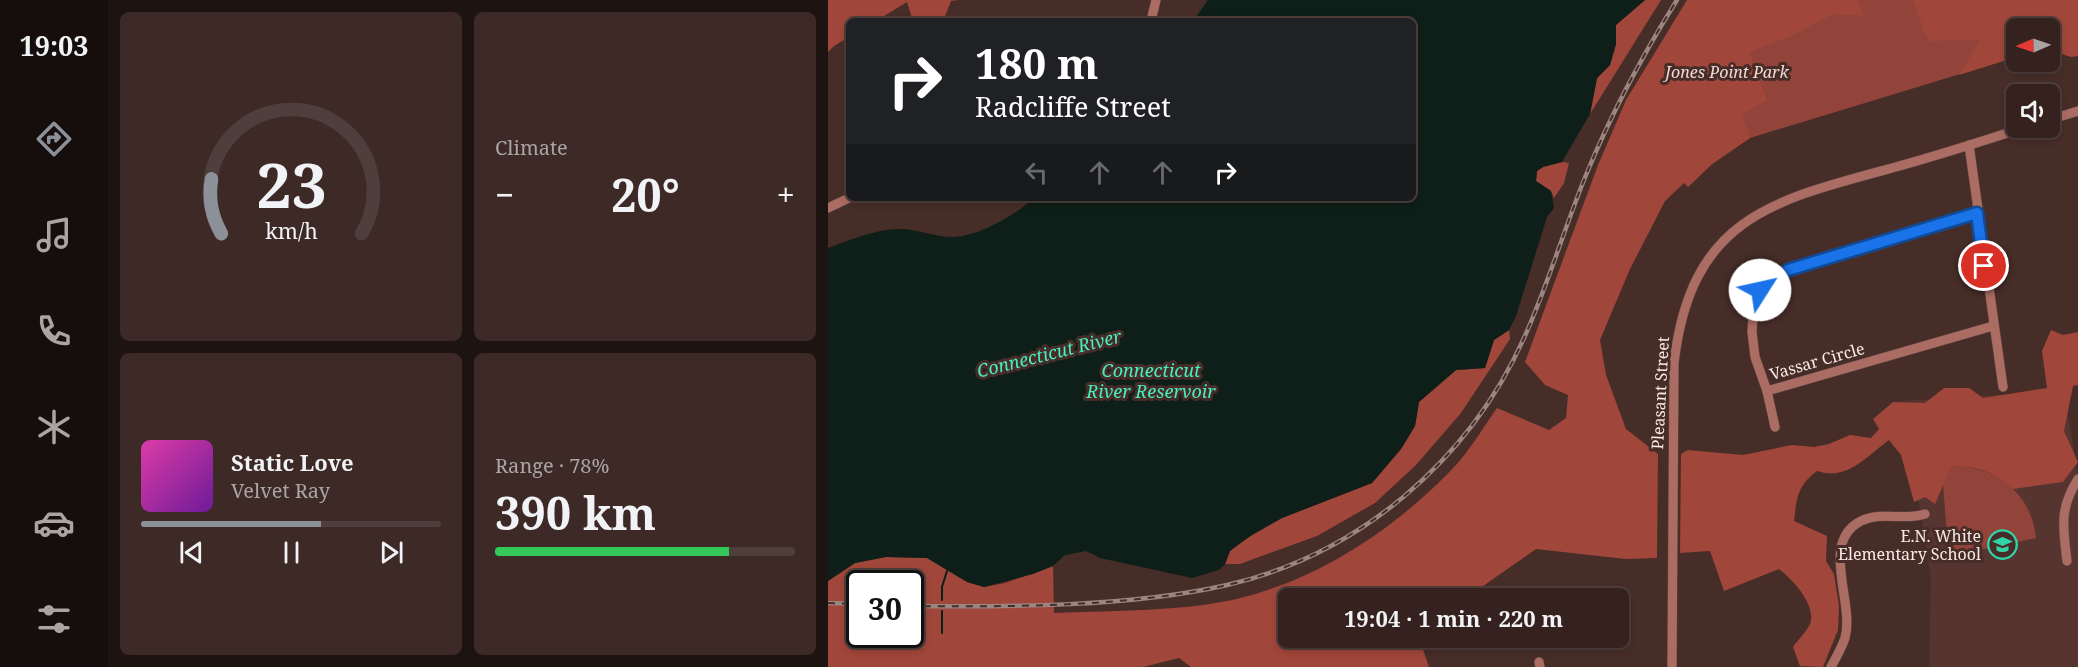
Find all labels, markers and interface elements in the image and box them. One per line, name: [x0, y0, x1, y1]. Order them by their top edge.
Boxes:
north arrow: [2006, 18, 2060, 72]
map controls: [2006, 18, 2060, 138]
text: 19:03: [19, 27, 89, 64]
text: 180 m: [975, 34, 1099, 91]
icon: right: [876, 42, 954, 120]
park label: Jones Point Park: [1662, 61, 1790, 83]
button: sound: [2006, 84, 2060, 138]
text: Radcliffe Street: [975, 88, 1171, 125]
icon: directions: [33, 118, 75, 160]
text: Climate: [495, 134, 568, 161]
text: 23: [256, 141, 326, 226]
icon: left: [1020, 156, 1053, 189]
icon: ahead: [1083, 156, 1116, 189]
icon: ahead: [1146, 156, 1179, 189]
icon: right: [1209, 156, 1242, 189]
text: 20°: [611, 164, 680, 225]
text: −: [495, 172, 514, 217]
text: +: [777, 172, 795, 217]
icon: music: [33, 214, 75, 256]
text: km/h: [265, 216, 318, 245]
pin: [1958, 240, 2009, 291]
icon: arrive: [1967, 249, 2000, 282]
position arrow: [1728, 258, 1792, 322]
icon: phone: [33, 310, 75, 352]
water label: Connecticut River: [974, 323, 1124, 383]
street label: Pleasant Street: [1646, 336, 1674, 450]
street label: Vassar Circle: [1767, 337, 1867, 385]
water label: Connecticut River Reservoir: [1085, 358, 1216, 403]
icon: climate: [33, 406, 75, 448]
text: Static Love: [231, 447, 354, 477]
text: Range · 78%: [495, 452, 609, 479]
text: Velvet Ray: [231, 477, 330, 504]
text: 390 km: [495, 482, 656, 543]
icon: car: [33, 502, 75, 544]
place label: E.N. White Elementary School: [1838, 525, 1981, 565]
school or university icon: E.N. White Elementary School: [1986, 529, 2018, 561]
icon: previous: [175, 536, 208, 569]
icon: pause: [275, 536, 308, 569]
icon: next: [375, 536, 408, 569]
speed limit sign: 30: [846, 570, 924, 648]
icon: filters: [33, 598, 75, 640]
text: 19:04 · 1 min · 220 m: [1344, 603, 1563, 633]

